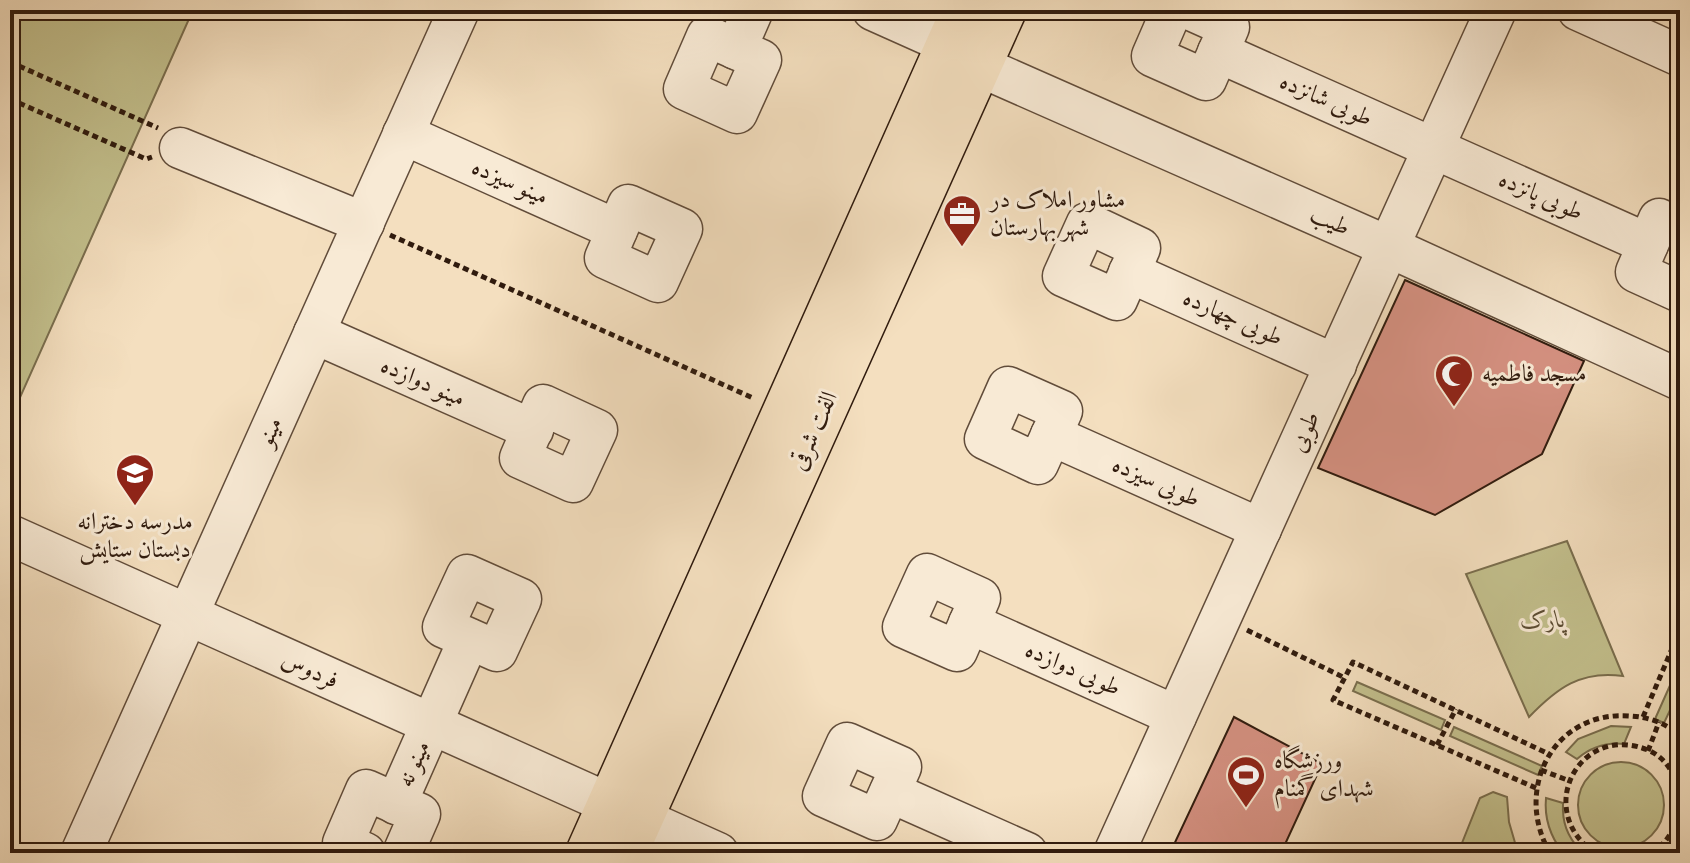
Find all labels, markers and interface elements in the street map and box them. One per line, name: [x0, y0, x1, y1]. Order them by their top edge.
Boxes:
street label: طوبی شانزده: [1275, 66, 1377, 135]
street label: مینو سیزده: [467, 152, 553, 212]
street label: طوبی پانزده: [1494, 164, 1588, 229]
place label: مشاور املاک در شهر بهارستان: [988, 185, 1125, 243]
office icon: مشاور املاک در شهر بهارستان: [941, 193, 983, 248]
street label: طیب: [1305, 199, 1355, 243]
street label: طوبی چهارده: [1178, 283, 1288, 354]
street label: مینو دوازده: [376, 350, 470, 414]
mosque icon: مسجد فاطمیه: [1433, 353, 1475, 408]
place label: مسجد فاطمیه: [1482, 359, 1586, 389]
street label: الفت شرقی: [783, 387, 845, 475]
street label: طوبی: [1283, 407, 1328, 457]
street label: مینو: [250, 413, 290, 453]
street label: طوبی سیزده: [1107, 449, 1205, 516]
school or university icon: مدرسه دخترانه دبستان ستایش: [114, 452, 156, 507]
place label: مدرسه دخترانه دبستان ستایش: [77, 507, 193, 565]
park label: پارک: [1521, 605, 1568, 636]
street label: طوبی دوازده: [1020, 635, 1125, 704]
street label: فردوس: [277, 644, 343, 696]
street label: مینو نه: [391, 736, 437, 792]
place label: ورزشگاه شهدای گمنام: [1274, 745, 1374, 809]
sports icon: ورزشگاه شهدای گمنام: [1225, 754, 1267, 809]

